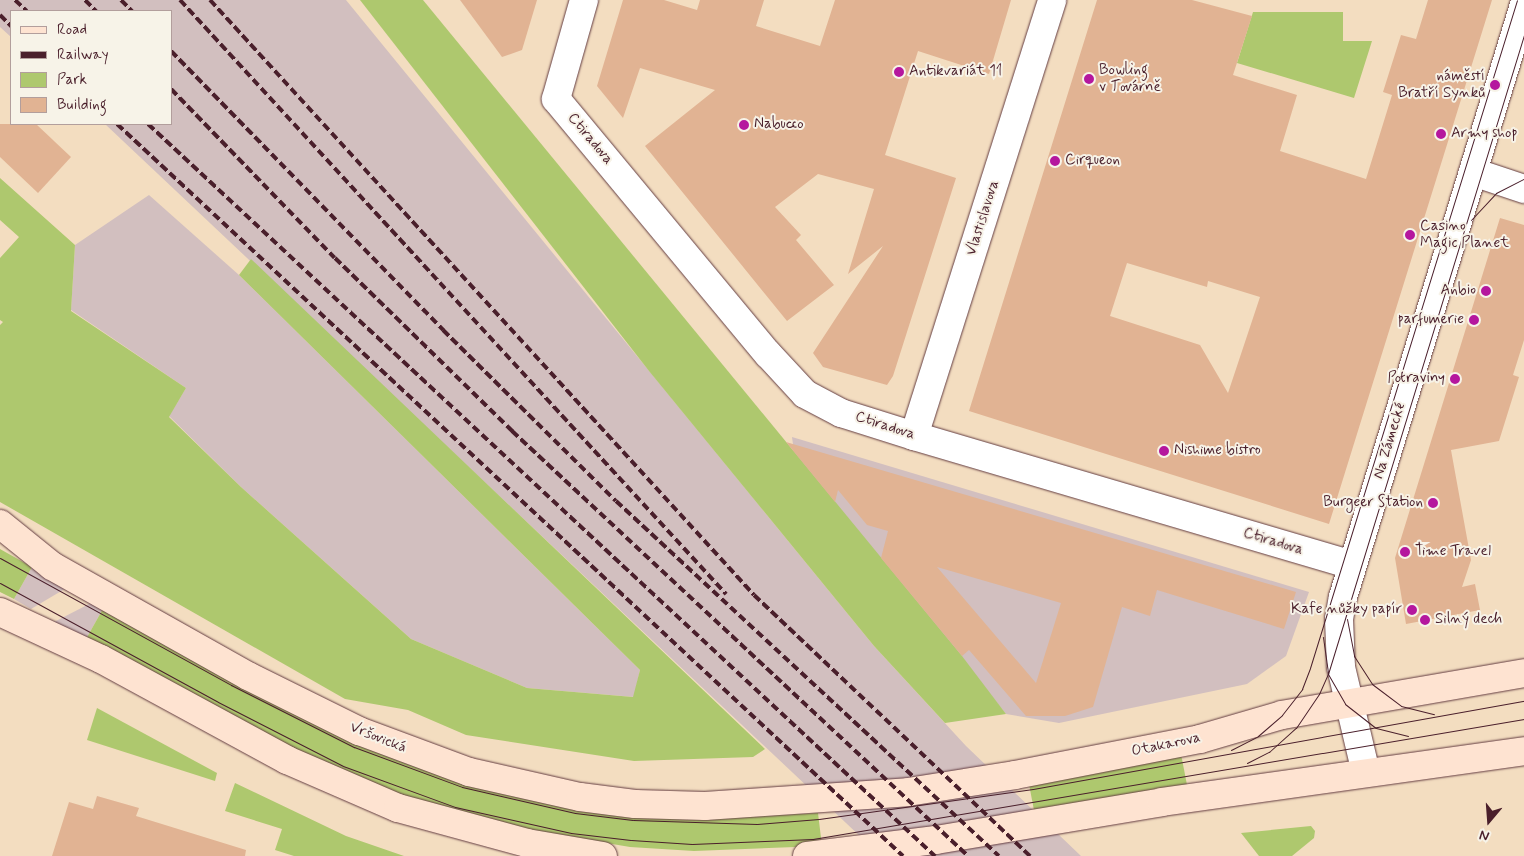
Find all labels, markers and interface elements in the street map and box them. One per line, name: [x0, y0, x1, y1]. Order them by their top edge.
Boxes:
legend: [10, 10, 172, 125]
text: Road: [57, 20, 87, 40]
text: Railway: [57, 45, 109, 65]
place label: Bowling v Továrně: [1099, 61, 1159, 96]
place label: Antikvariát 11: [909, 63, 1002, 81]
marker: Antikvariát 11: [893, 66, 905, 78]
place label: náměstí Bratří Synků: [1398, 67, 1485, 102]
text: Park: [57, 70, 87, 90]
marker: Bowling v Továrně: [1083, 73, 1095, 85]
marker: náměstí Bratří Synků: [1489, 79, 1501, 91]
text: Building: [57, 95, 107, 115]
street label: Ctiradova: [563, 110, 617, 168]
place label: Nabucco: [754, 116, 804, 134]
marker: Nabucco: [738, 119, 750, 131]
place label: Army shop: [1451, 125, 1517, 143]
marker: Army shop: [1435, 128, 1447, 140]
place label: Cirqueon: [1065, 152, 1120, 170]
marker: Cirqueon: [1049, 155, 1061, 167]
street label: Vlastislavova: [962, 178, 1004, 258]
place label: Casino Magic Planet: [1420, 217, 1509, 252]
marker: Casino Magic Planet: [1404, 229, 1416, 241]
place label: Anbio: [1440, 282, 1476, 300]
marker: Anbio: [1480, 285, 1492, 297]
place label: parfumerie: [1398, 311, 1464, 329]
marker: parfumerie: [1468, 314, 1480, 326]
place label: Potraviny: [1388, 370, 1445, 388]
marker: Potraviny: [1449, 373, 1461, 385]
street label: Na Zámecké: [1370, 400, 1410, 482]
street label: Ctiradova: [853, 408, 917, 444]
place label: Nishime bistro: [1174, 442, 1259, 460]
marker: Nishime bistro: [1158, 445, 1170, 457]
place label: Burgeer Station: [1324, 494, 1423, 512]
marker: Burgeer Station: [1427, 497, 1439, 509]
street label: Ctiradova: [1241, 524, 1305, 560]
place label: Time Travel: [1415, 543, 1488, 561]
marker: Time Travel: [1399, 546, 1411, 558]
place label: Kafe nůžky papír: [1295, 601, 1402, 619]
marker: Kafe nůžky papír: [1406, 604, 1418, 616]
place label: Silný dech: [1435, 611, 1502, 629]
marker: Silný dech: [1419, 614, 1431, 626]
street label: Vršovická: [347, 719, 409, 757]
street label: Otakarova: [1130, 729, 1202, 761]
north arrow: [1464, 796, 1514, 846]
text: N: [1477, 825, 1492, 845]

